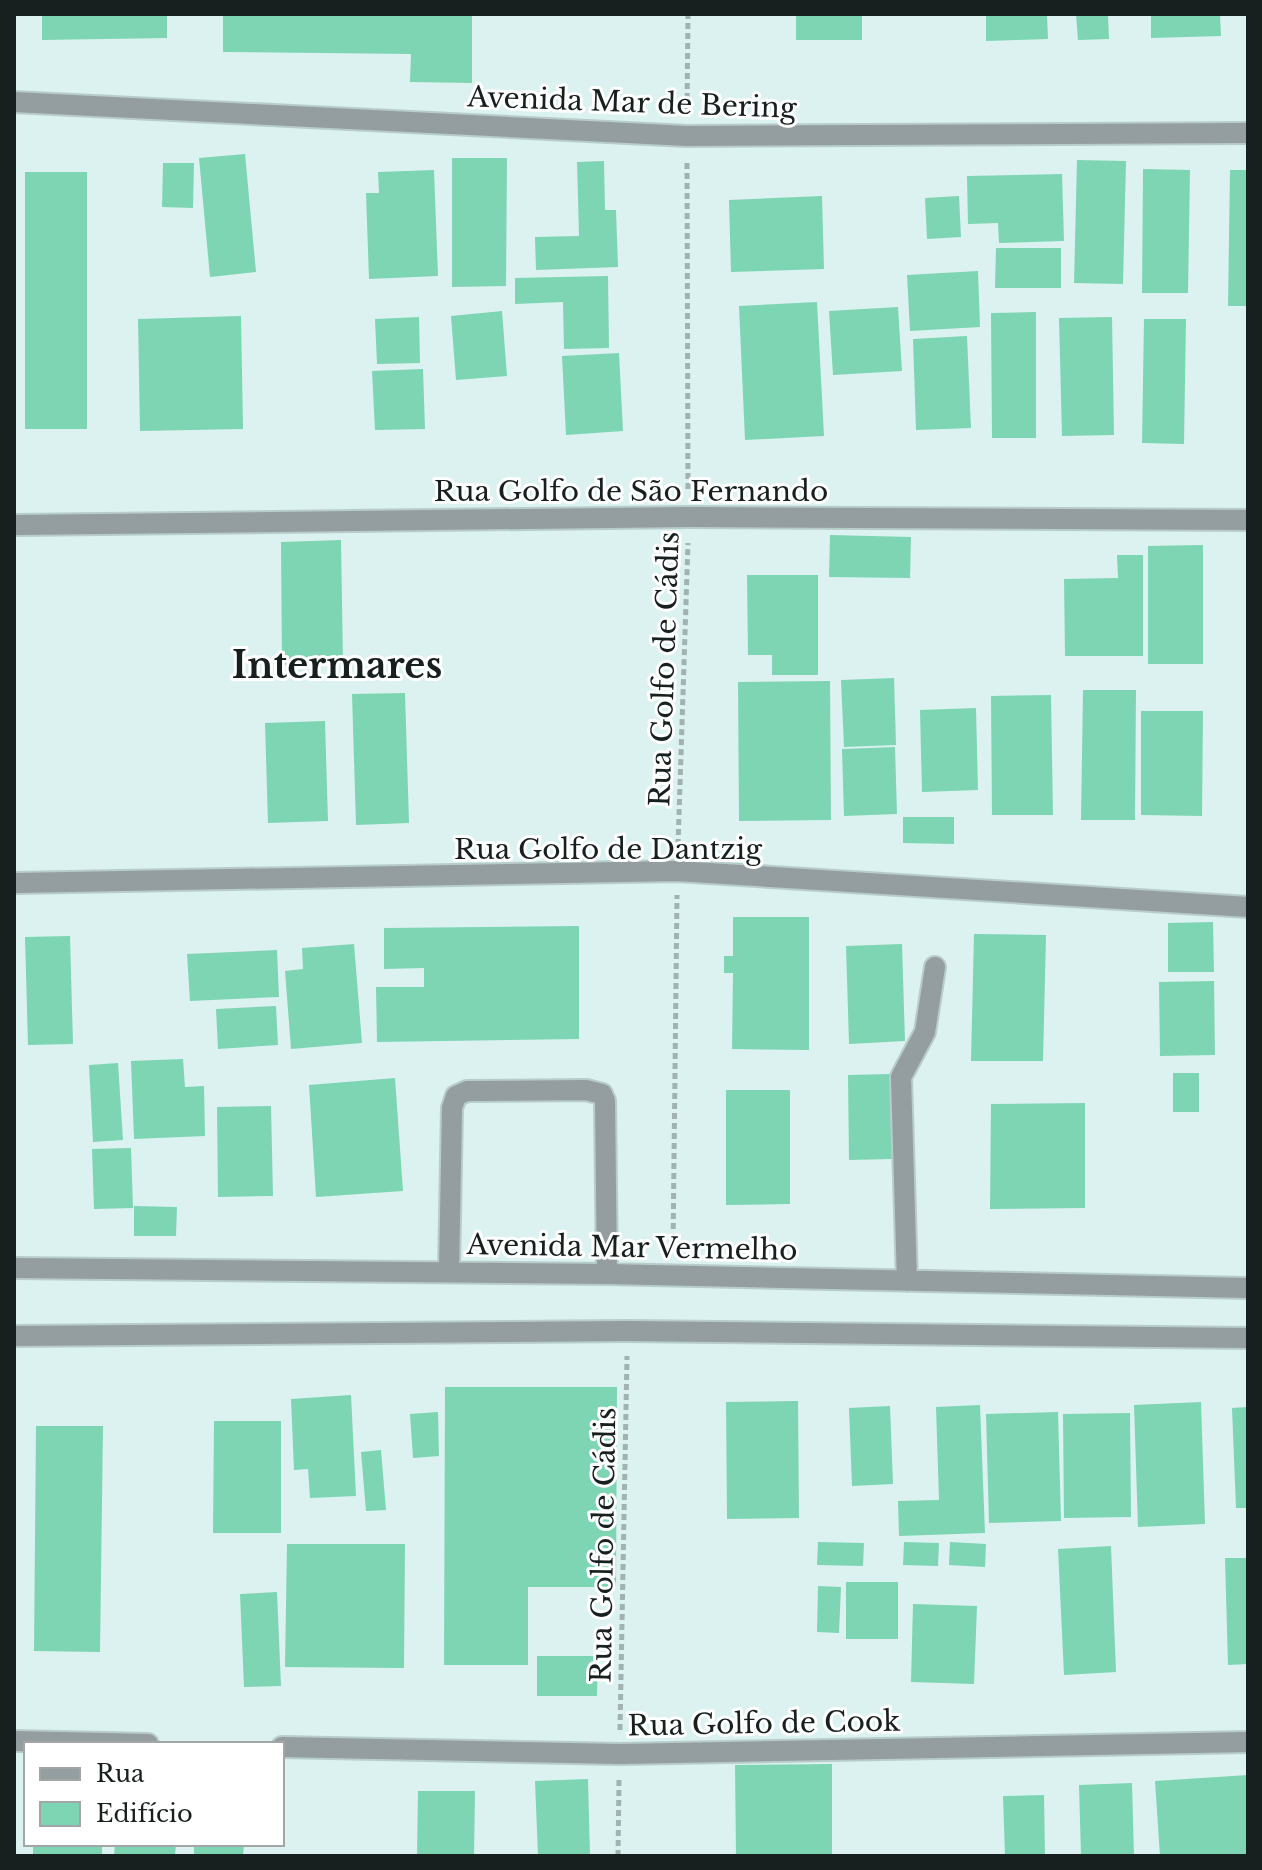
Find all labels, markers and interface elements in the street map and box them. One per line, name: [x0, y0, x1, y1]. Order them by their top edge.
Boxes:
street label: Avenida Mar de Bering: [466, 79, 799, 126]
street label: Rua Golfo de São Fernando: [434, 474, 828, 509]
street label: Rua Golfo de Cádis: [642, 531, 687, 807]
district label: Intermares: [232, 643, 442, 688]
street label: Rua Golfo de Dantzig: [454, 832, 763, 867]
street label: Avenida Mar Vermelho: [465, 1227, 798, 1268]
street label: Rua Golfo de Cádis: [584, 1407, 623, 1683]
street label: Rua Golfo de Cook: [627, 1704, 901, 1743]
legend: [24, 1742, 284, 1846]
text: Rua: [96, 1759, 145, 1788]
text: Edifício: [96, 1799, 193, 1828]

